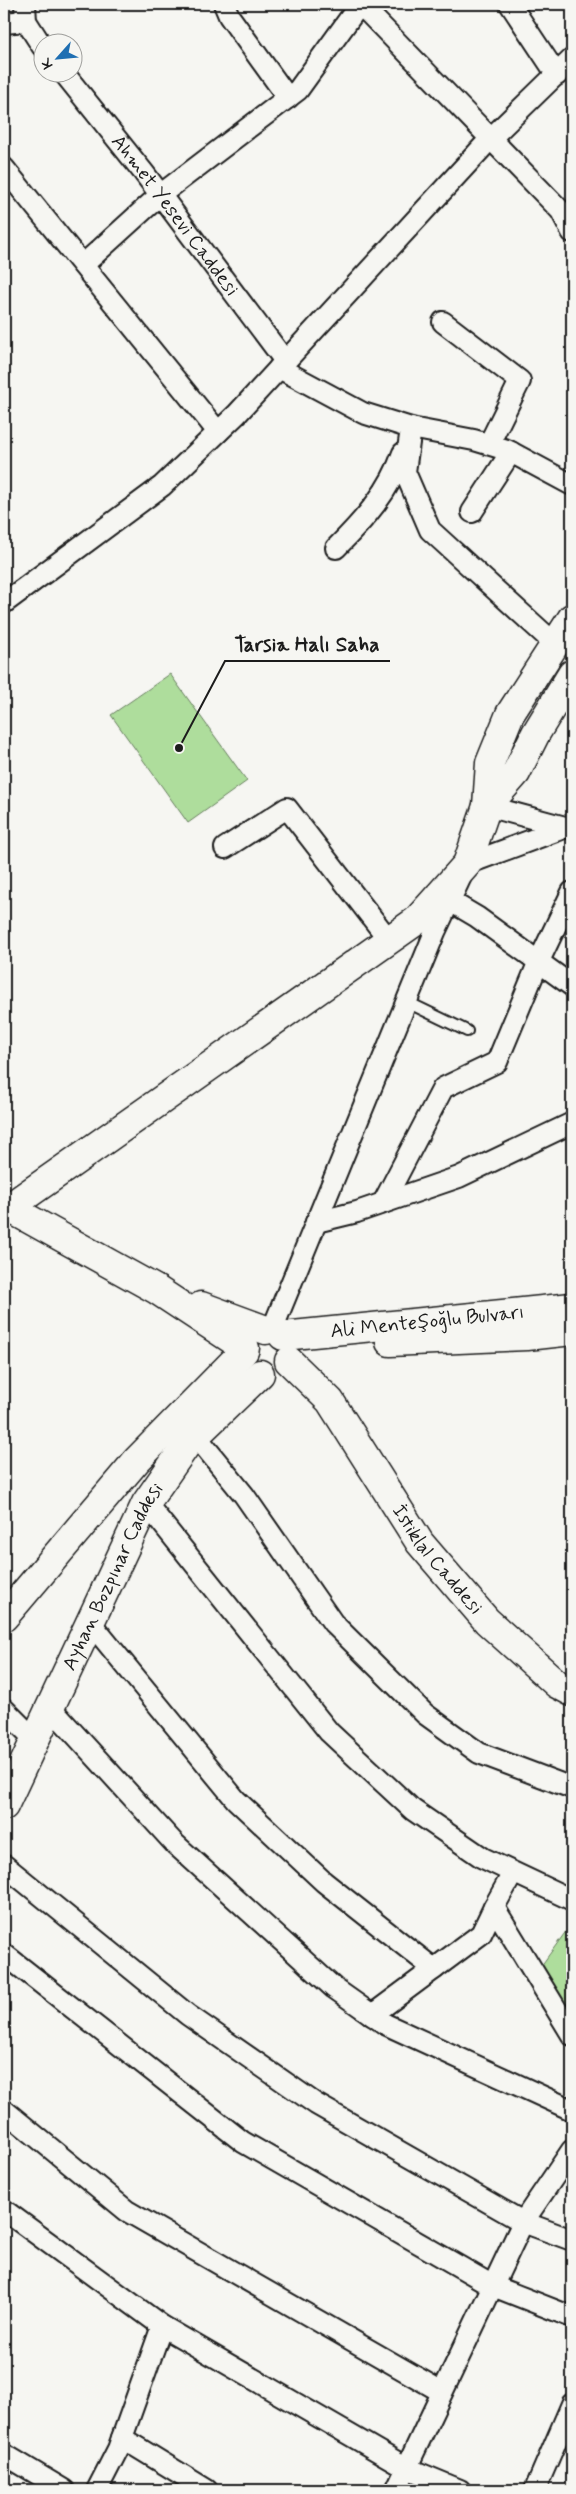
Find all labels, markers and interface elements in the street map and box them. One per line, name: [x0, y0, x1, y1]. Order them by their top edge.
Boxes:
north arrow: [32, 32, 82, 82]
text: K: [37, 54, 58, 72]
street label: Ahmet Yesevi Caddesi: [105, 129, 245, 302]
callout: Tarsia Halı Saha: [225, 625, 390, 661]
text: Tarsia Halı Saha: [235, 631, 379, 659]
street label: Ali Menteşoğlu Bulvarı: [329, 1298, 526, 1345]
street label: Ayhan Bozpınar Caddesi: [56, 1477, 170, 1675]
street label: İstiklal Caddesi: [385, 1499, 489, 1620]

